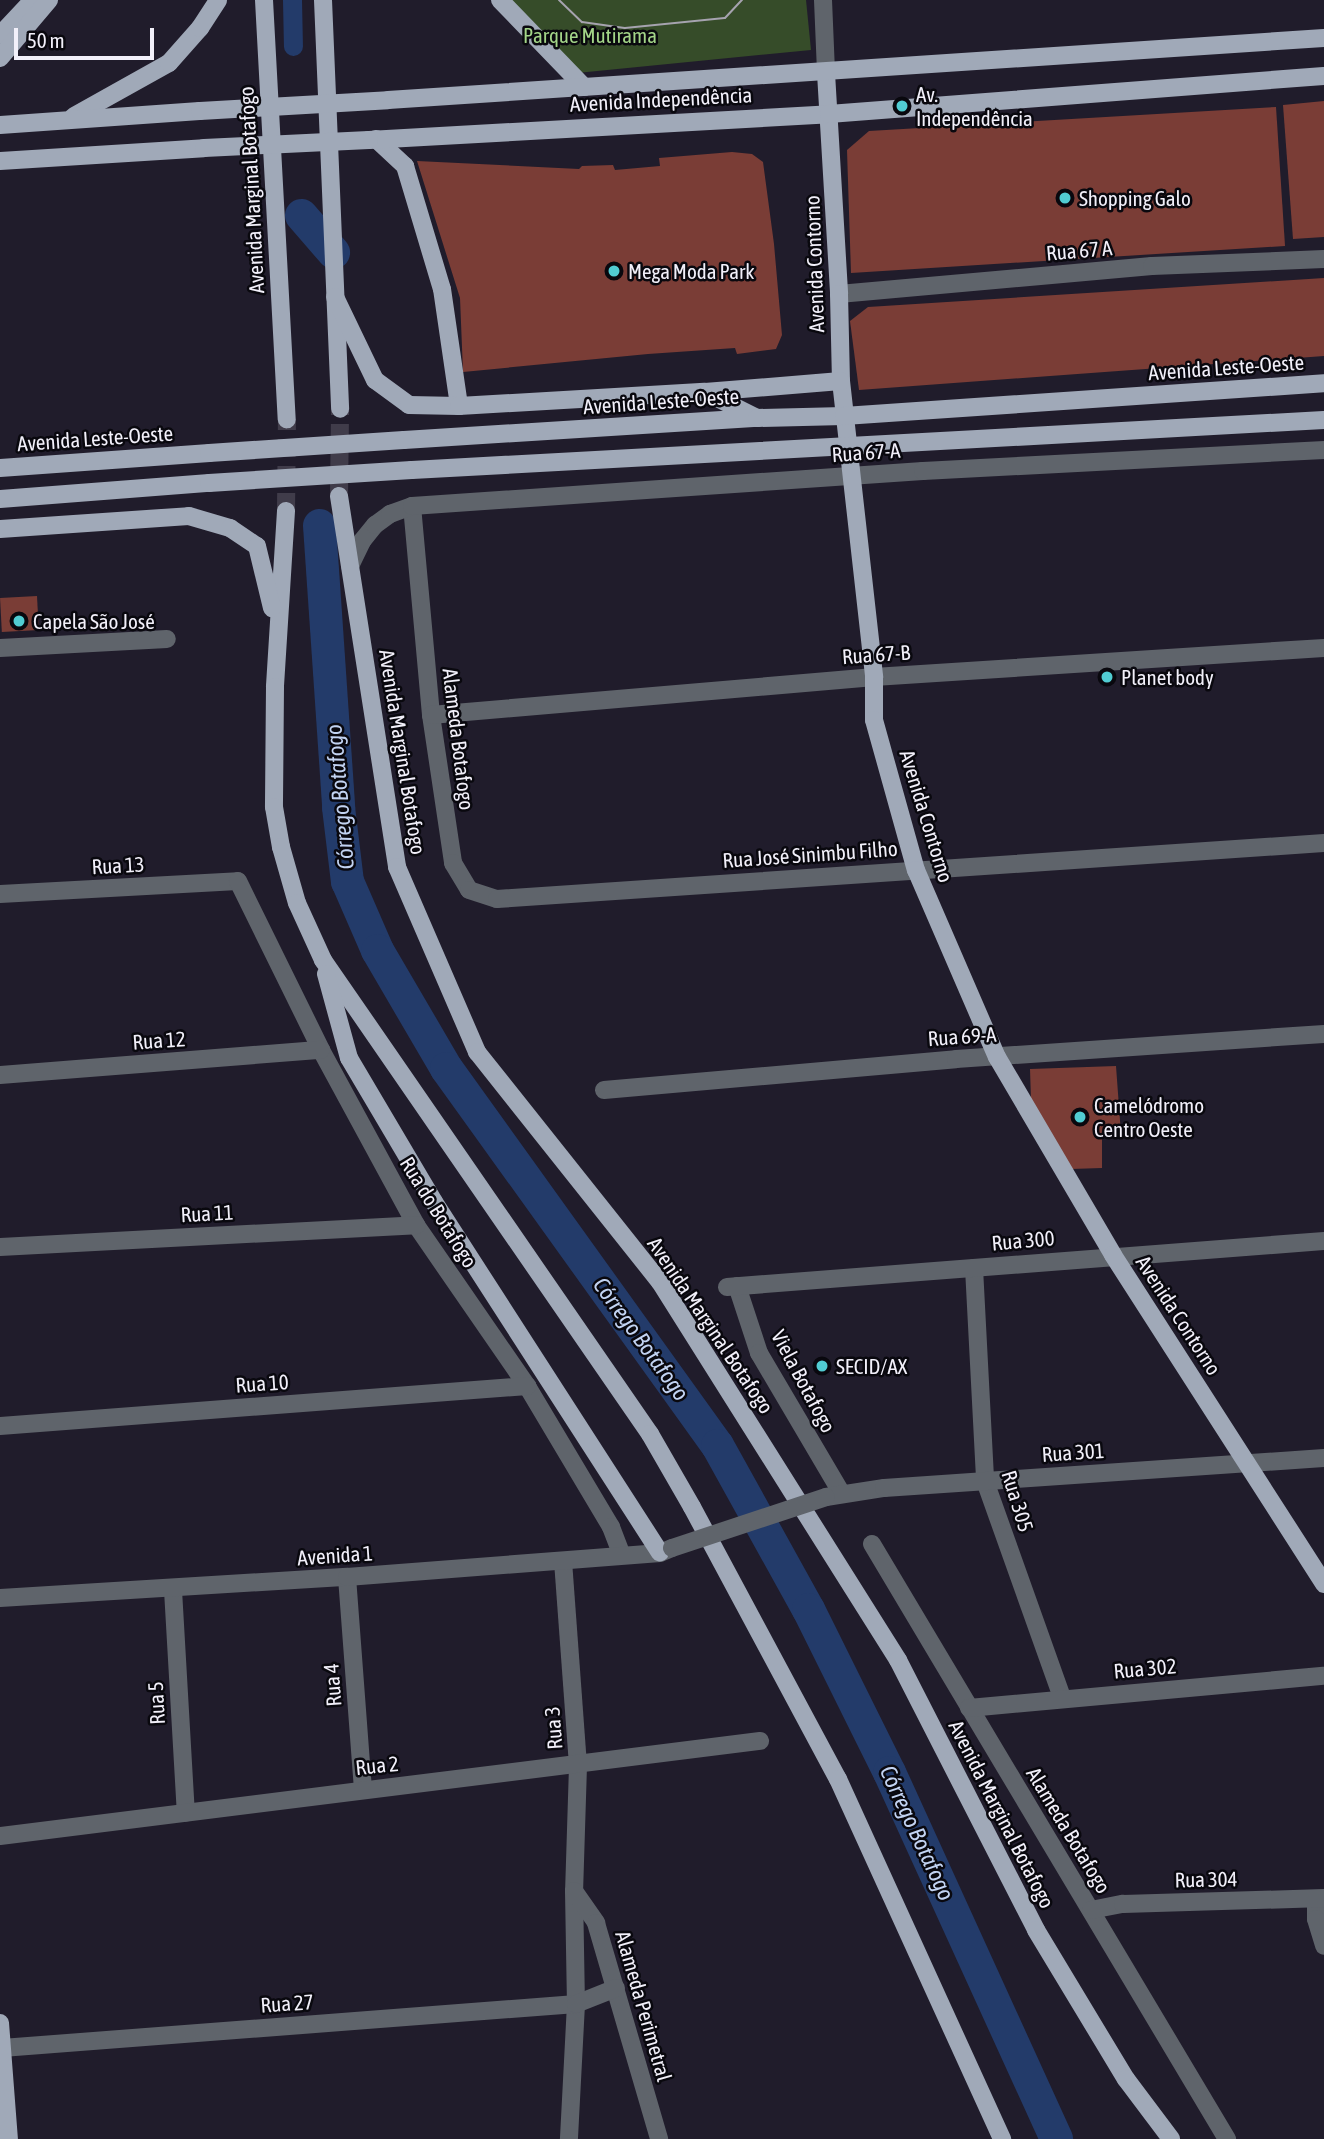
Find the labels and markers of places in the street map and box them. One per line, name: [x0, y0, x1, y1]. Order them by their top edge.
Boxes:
place label: Av. Independência: [916, 81, 1033, 131]
marker: Av. Independência: [894, 98, 910, 114]
place label: Shopping Galo: [1079, 185, 1191, 211]
marker: Shopping Galo: [1057, 190, 1073, 206]
place label: Mega Moda Park: [628, 258, 754, 284]
marker: Mega Moda Park: [606, 263, 622, 279]
place label: Capela São José: [33, 608, 155, 634]
marker: Capela São José: [11, 613, 27, 629]
place label: Planet body: [1121, 664, 1214, 690]
marker: Planet body: [1099, 669, 1115, 685]
place label: Camelódromo Centro Oeste: [1094, 1092, 1204, 1142]
marker: Camelódromo Centro Oeste: [1072, 1109, 1088, 1125]
place label: SECID/AX: [836, 1353, 907, 1379]
marker: SECID/AX: [814, 1358, 830, 1374]

